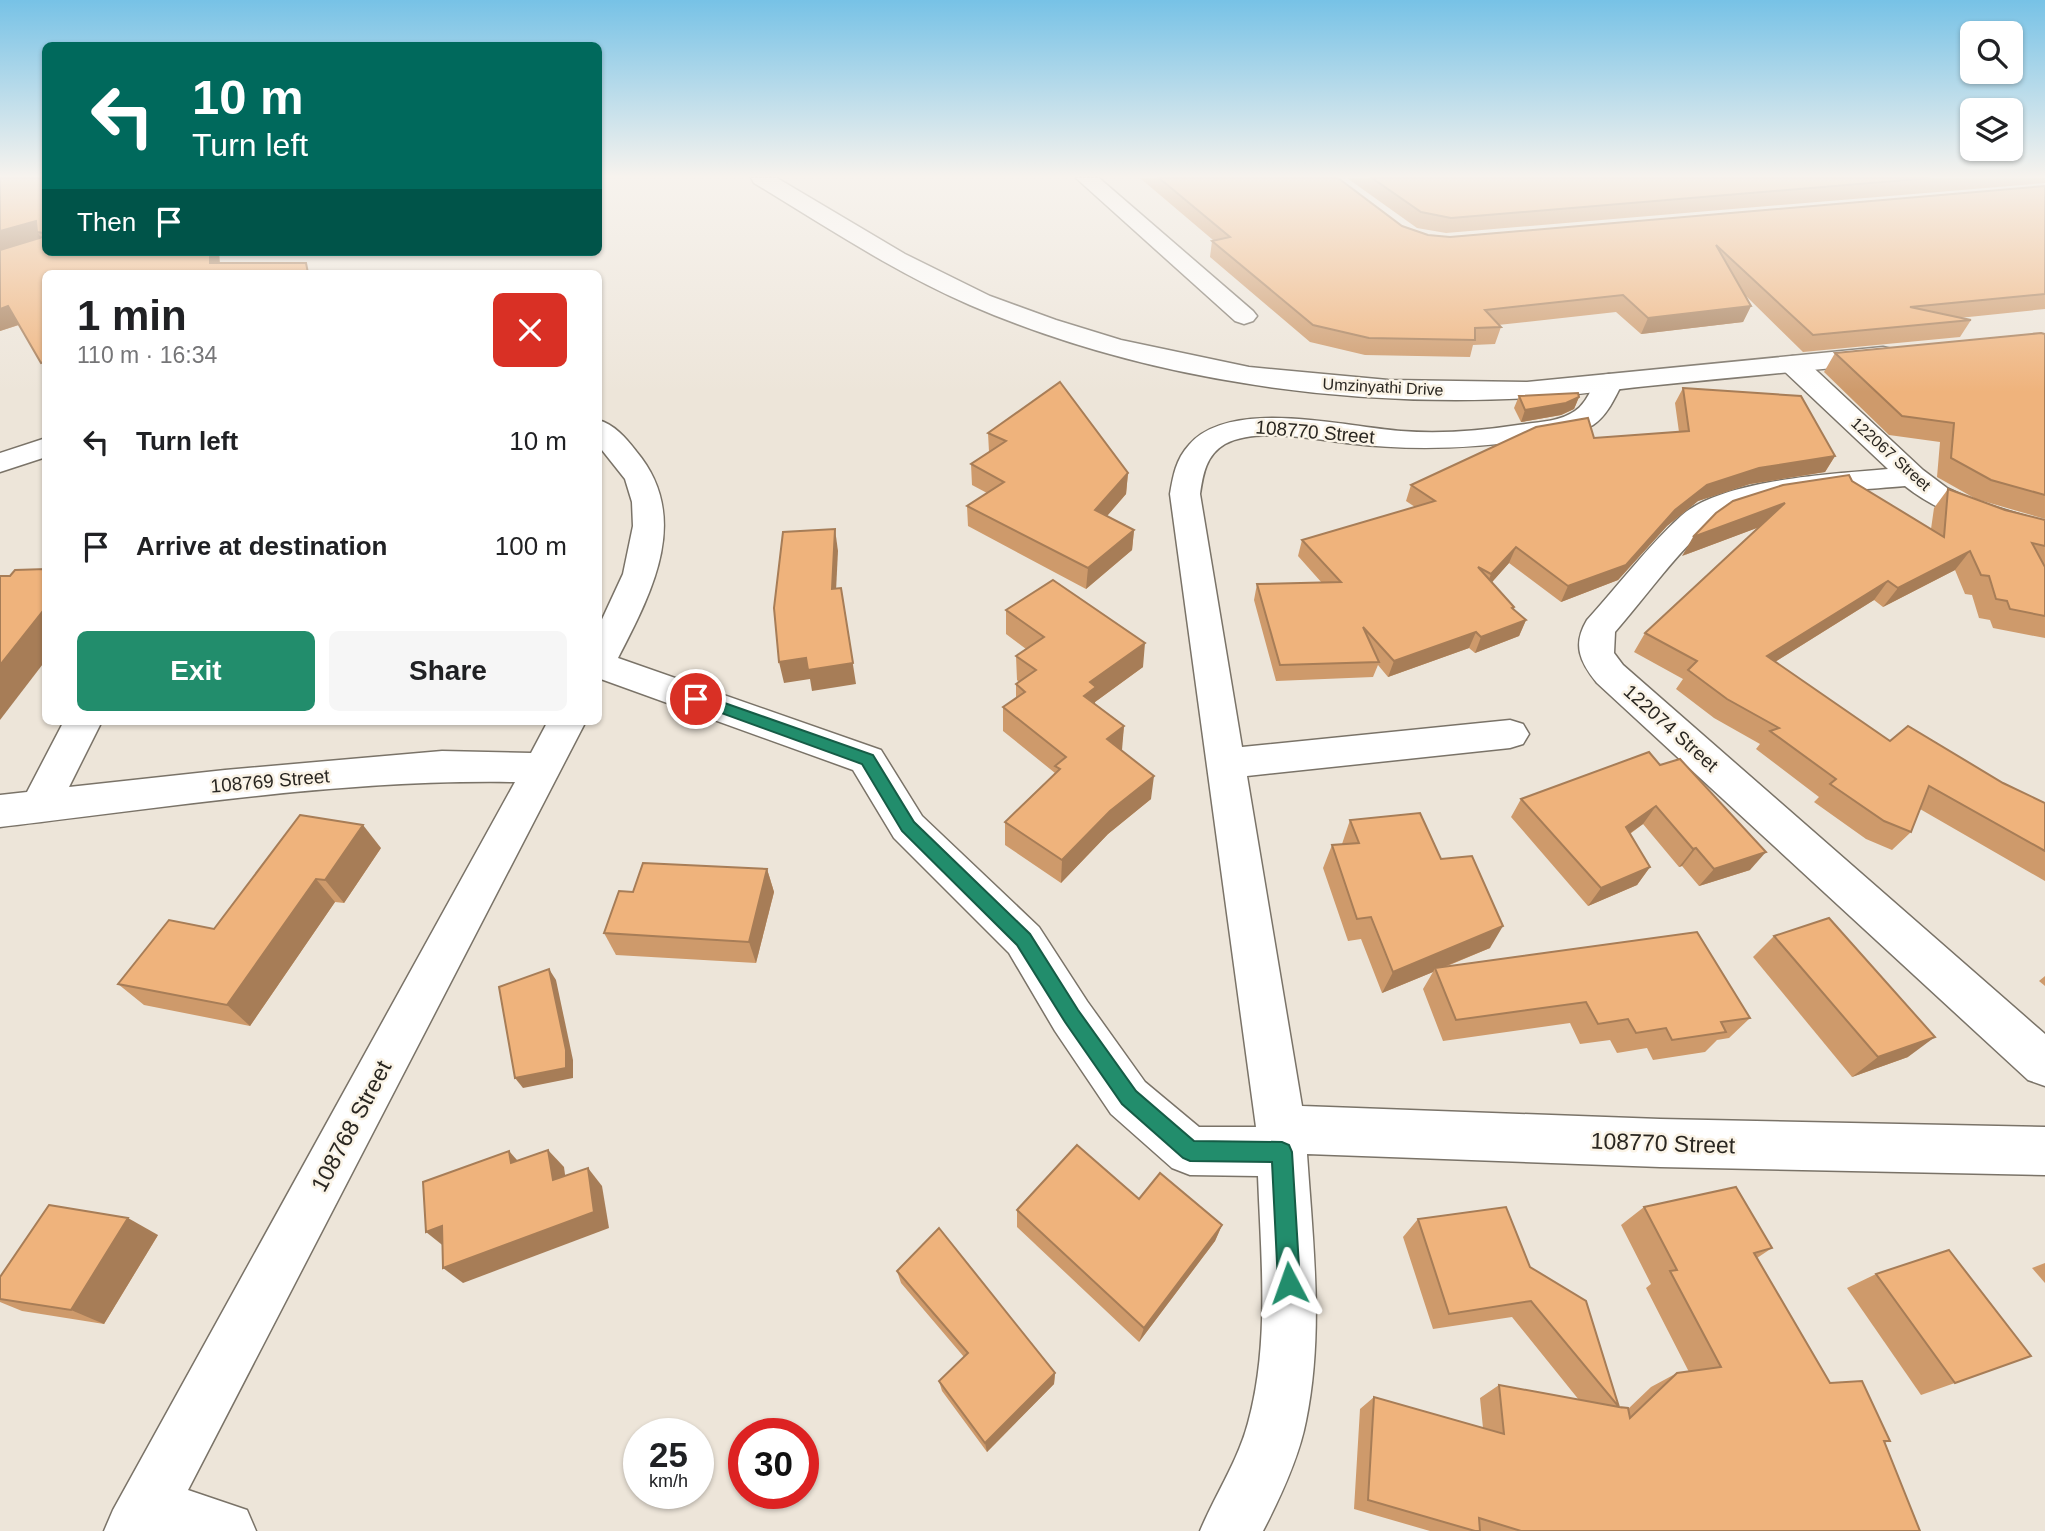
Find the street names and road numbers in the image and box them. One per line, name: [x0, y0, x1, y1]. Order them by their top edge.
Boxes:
street label: Umzinyathi Drive: [1322, 375, 1444, 399]
street label: 122067 Street: [1848, 414, 1934, 494]
street label: 108770 Street: [1255, 416, 1376, 448]
street label: 122074 Street: [1620, 680, 1723, 776]
street label: 108769 Street: [210, 765, 331, 797]
street label: 108768 Street: [306, 1056, 397, 1196]
street label: 108770 Street: [1590, 1127, 1736, 1159]

